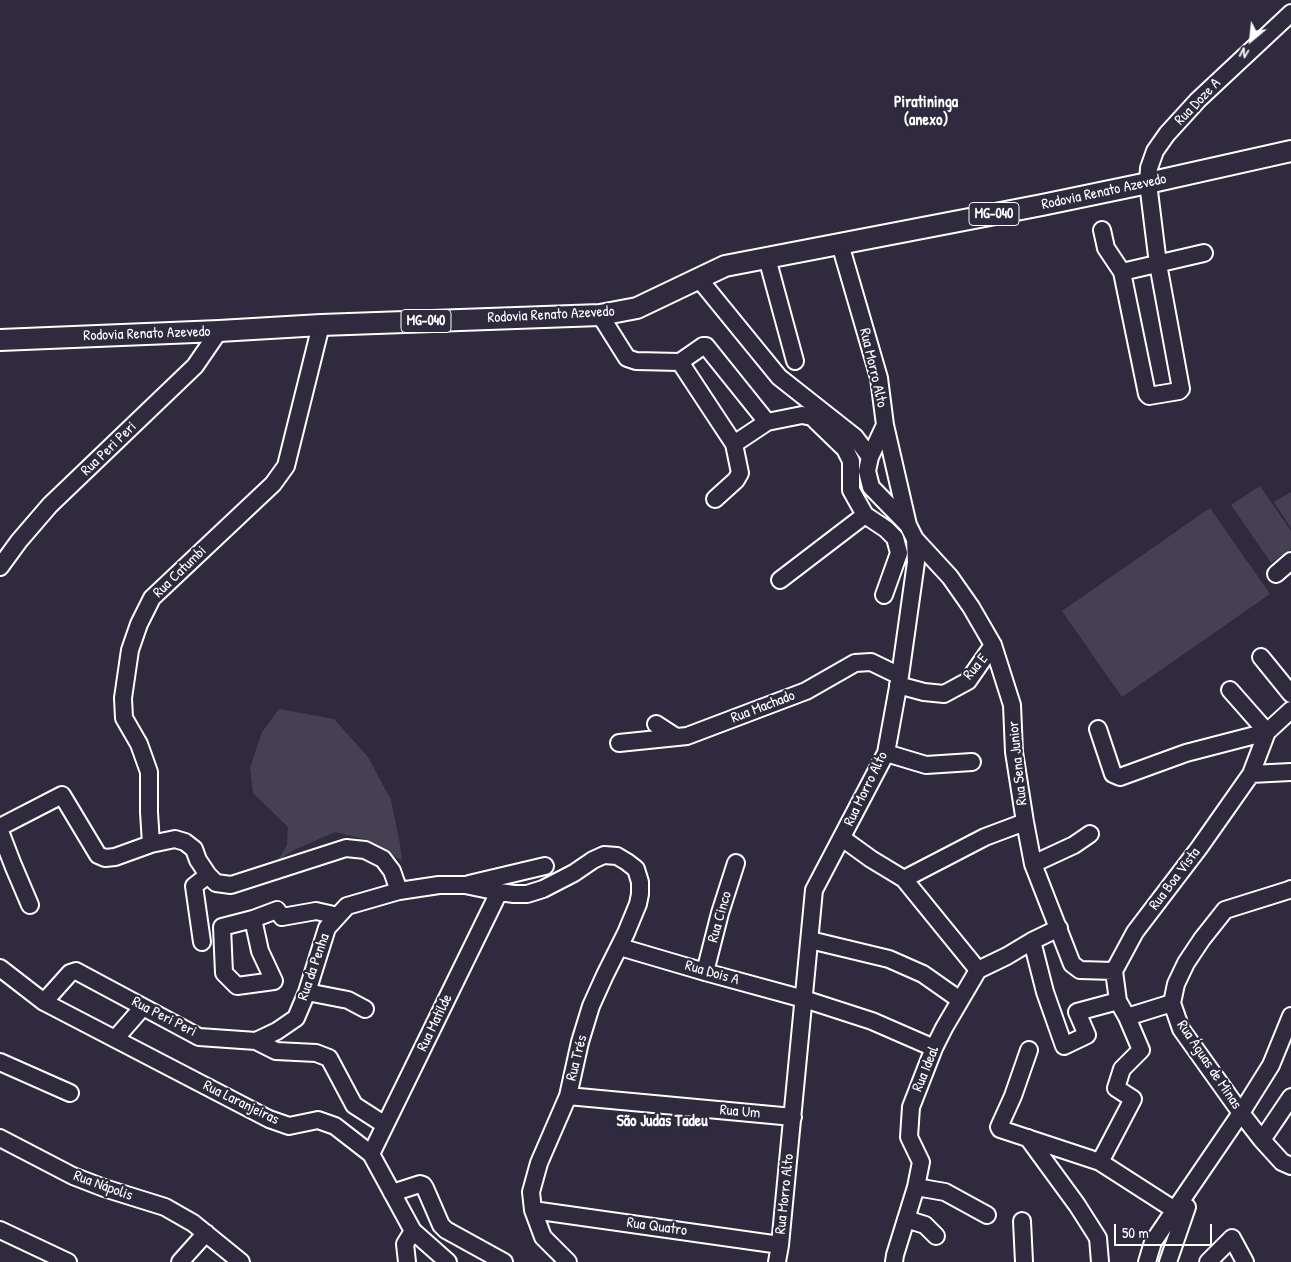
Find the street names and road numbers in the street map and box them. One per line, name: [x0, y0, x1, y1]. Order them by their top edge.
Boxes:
street label: Rua Doze A: [1171, 75, 1225, 129]
street label: Rodovia Renato Azevedo: [1040, 170, 1168, 214]
road number: MG-040: [969, 202, 1019, 225]
street label: Rodovia Renato Azevedo: [487, 303, 615, 327]
road number: MG-040: [401, 310, 451, 332]
street label: Rodovia Renato Azevedo: [83, 323, 211, 345]
street label: Rua Morro Alto: [855, 327, 891, 409]
street label: Rua Peri Peri: [77, 418, 141, 480]
street label: Rua Catumbi: [150, 542, 210, 602]
street label: Rua E: [960, 650, 992, 684]
street label: Rua Machado: [729, 687, 797, 727]
street label: Rua Sena Junior: [1005, 720, 1031, 806]
street label: Rua Morro Alto: [840, 749, 892, 829]
street label: Rua Boa Vista: [1146, 844, 1204, 914]
street label: Rua Cinco: [704, 889, 736, 945]
street label: Rua da Penha: [294, 931, 334, 1003]
street label: Rua Dois A: [683, 957, 741, 989]
street label: Rua Matilde: [413, 992, 457, 1054]
street label: Rua Peri Peri: [129, 993, 199, 1041]
street label: Rua Águas de Minas: [1173, 1017, 1245, 1113]
street label: Rua Trés: [563, 1033, 591, 1083]
street label: Rua Ideal: [909, 1044, 943, 1094]
street label: Rua Laranjeiras: [200, 1077, 282, 1129]
street label: Rua Um: [719, 1101, 761, 1123]
street label: Rua Morro Alto: [772, 1153, 798, 1235]
street label: Rua Nápolis: [71, 1167, 135, 1205]
street label: Rua Quatro: [626, 1214, 688, 1240]

